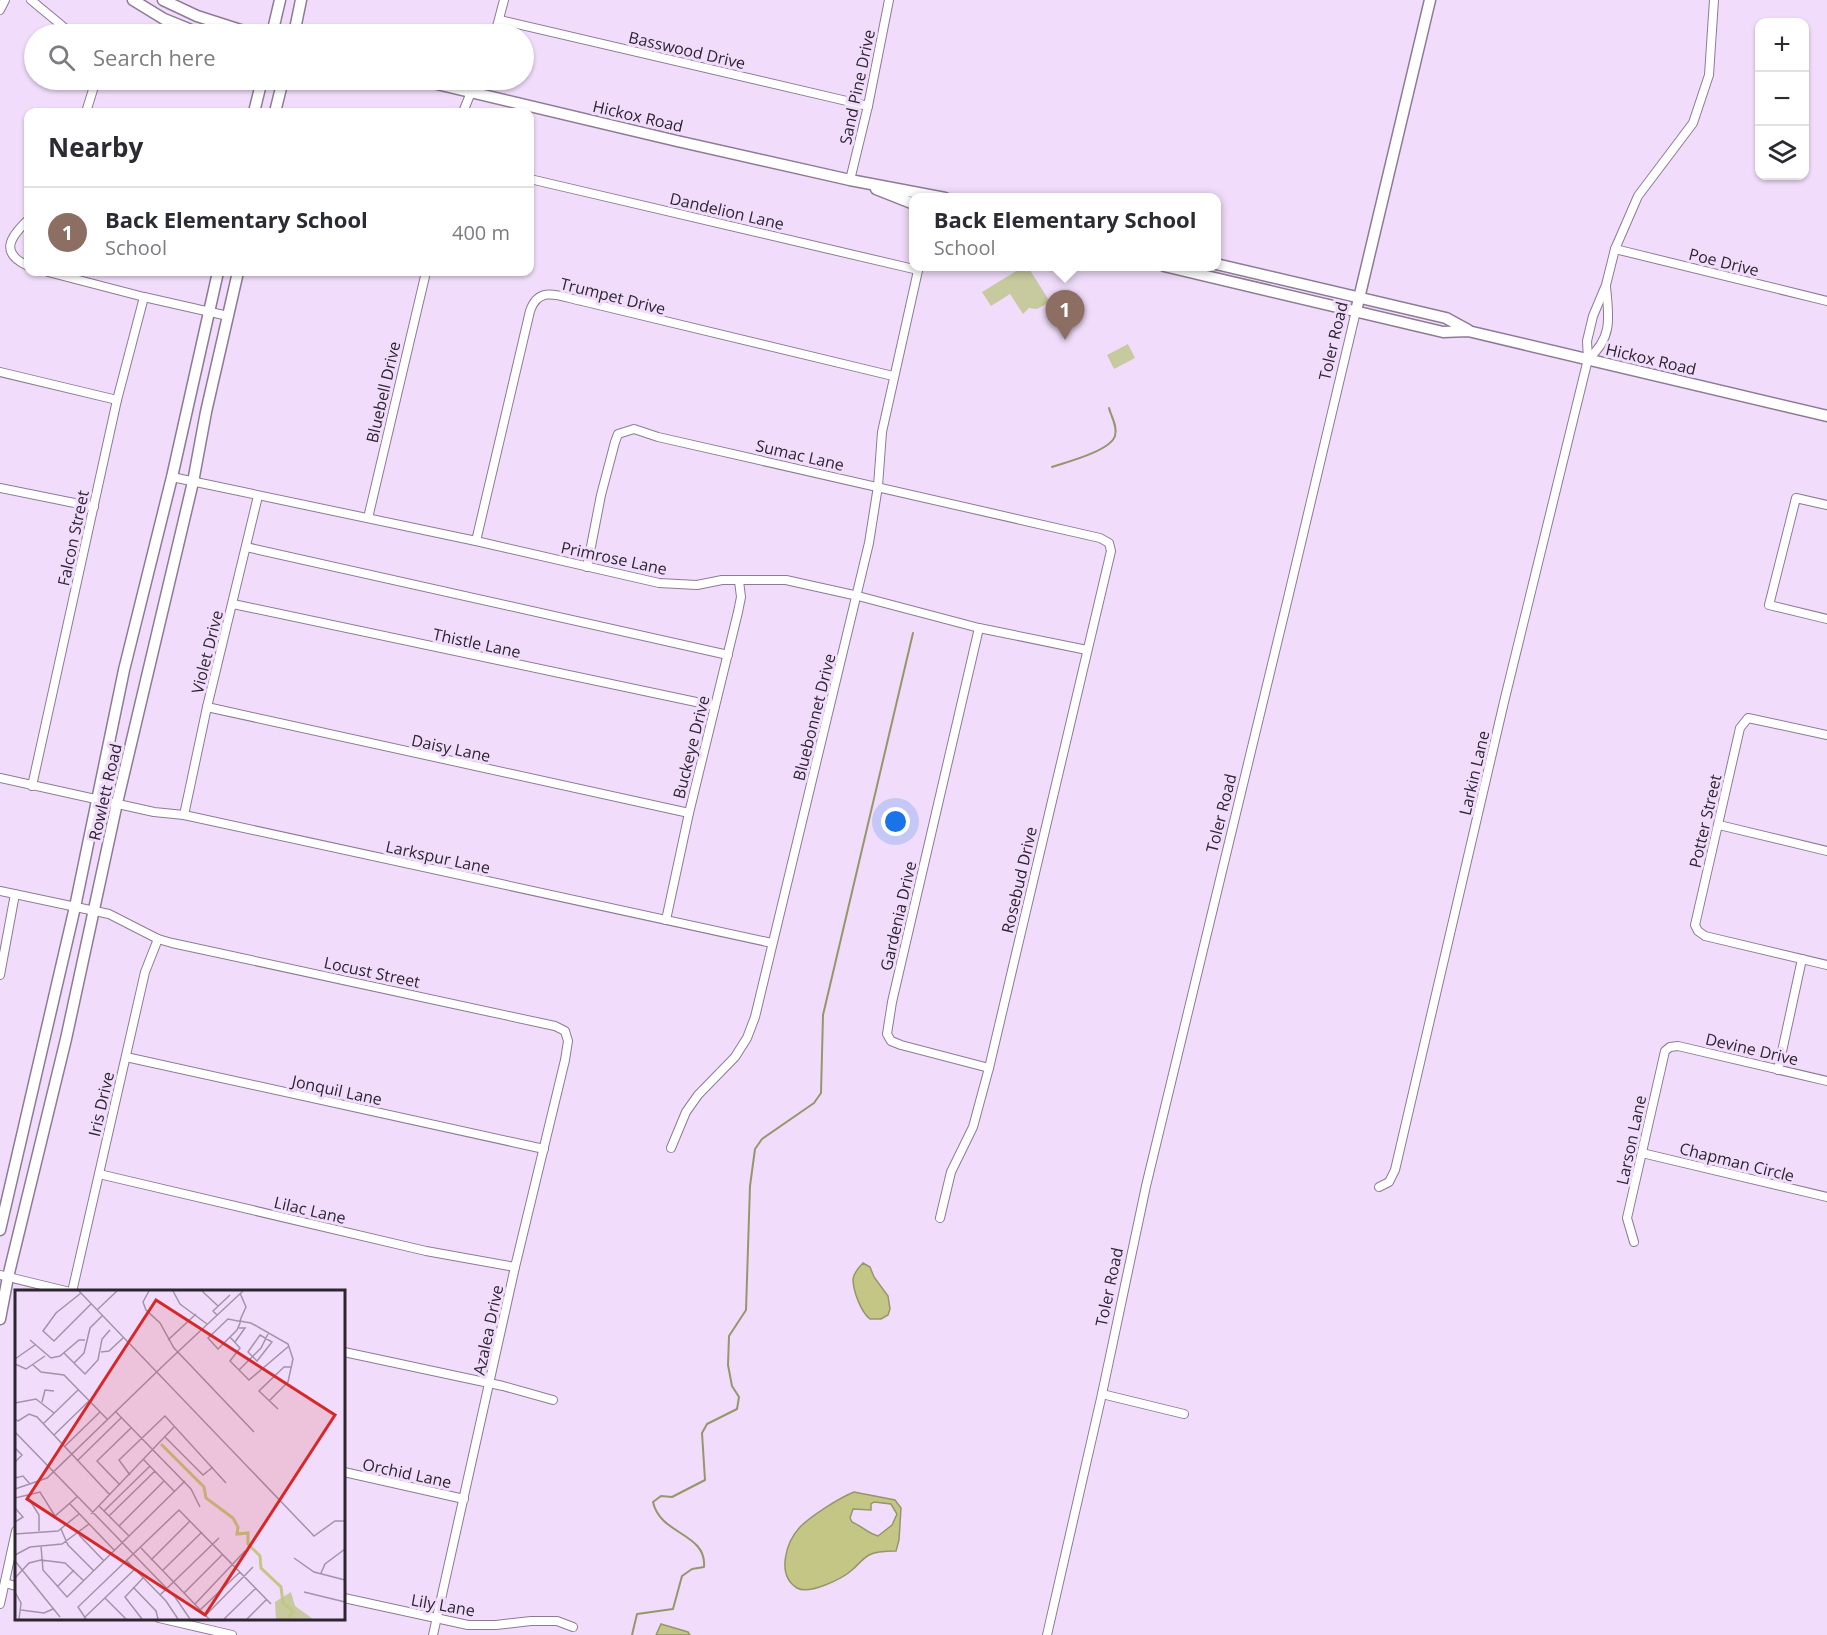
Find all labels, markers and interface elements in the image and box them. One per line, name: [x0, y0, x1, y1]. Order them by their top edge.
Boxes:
map controls: [1755, 18, 1809, 180]
button: +: [1755, 18, 1809, 72]
search box: [24, 24, 534, 90]
street label: Basswood Drive: [626, 26, 748, 74]
street label: Sand Pine Drive: [834, 27, 880, 147]
icon: search: [45, 41, 78, 74]
text: Search here: [93, 42, 216, 72]
button: −: [1755, 72, 1809, 126]
street label: Hickox Road: [591, 95, 685, 137]
button: layers: [1755, 126, 1809, 180]
text: Nearby: [48, 129, 143, 165]
street label: Dandelion Lane: [668, 187, 786, 235]
popup: [909, 193, 1221, 271]
text: Back Elementary School: [105, 204, 368, 234]
text: Back Elementary School: [934, 204, 1196, 234]
text: 1: [62, 219, 73, 246]
text: 400 m: [452, 219, 510, 246]
text: School: [105, 234, 167, 261]
text: School: [934, 234, 996, 261]
street label: Poe Drive: [1687, 243, 1761, 281]
street label: Trumpet Drive: [558, 272, 668, 320]
pin: 1: [1046, 290, 1084, 340]
street label: Toler Road: [1313, 299, 1353, 383]
street label: Hickox Road: [1604, 338, 1698, 380]
street label: Bluebell Drive: [361, 339, 405, 445]
street label: Sumac Lane: [754, 434, 846, 476]
street label: Falcon Street: [52, 488, 94, 588]
street label: Primrose Lane: [559, 536, 669, 580]
street label: Violet Drive: [186, 608, 228, 696]
street label: Thistle Lane: [431, 623, 523, 663]
street label: Bluebonnet Drive: [788, 651, 840, 783]
street label: Buckeye Drive: [668, 693, 714, 801]
street label: Larkin Lane: [1454, 728, 1494, 817]
street label: Daisy Lane: [409, 729, 493, 767]
street label: Rowlett Road: [83, 741, 127, 843]
street label: Toler Road: [1201, 771, 1241, 855]
street label: Potter Street: [1684, 772, 1726, 870]
your location: [881, 807, 910, 836]
street label: Rosebud Drive: [996, 824, 1042, 935]
street label: Larkspur Lane: [384, 835, 492, 879]
street label: Gardenia Drive: [875, 859, 921, 973]
street label: Locust Street: [322, 951, 422, 993]
street label: Devine Drive: [1703, 1028, 1801, 1070]
street label: Iris Drive: [83, 1069, 119, 1139]
street label: Jonquil Lane: [288, 1069, 384, 1110]
street label: Larson Lane: [1611, 1093, 1651, 1187]
street label: Chapman Circle: [1677, 1137, 1797, 1187]
street label: Lilac Lane: [272, 1191, 348, 1229]
street label: Toler Road: [1090, 1245, 1128, 1329]
street label: Azalea Drive: [468, 1283, 508, 1377]
inset map: [15, 1290, 345, 1620]
street label: Orchid Lane: [360, 1453, 454, 1493]
street label: Lily Lane: [409, 1589, 477, 1621]

